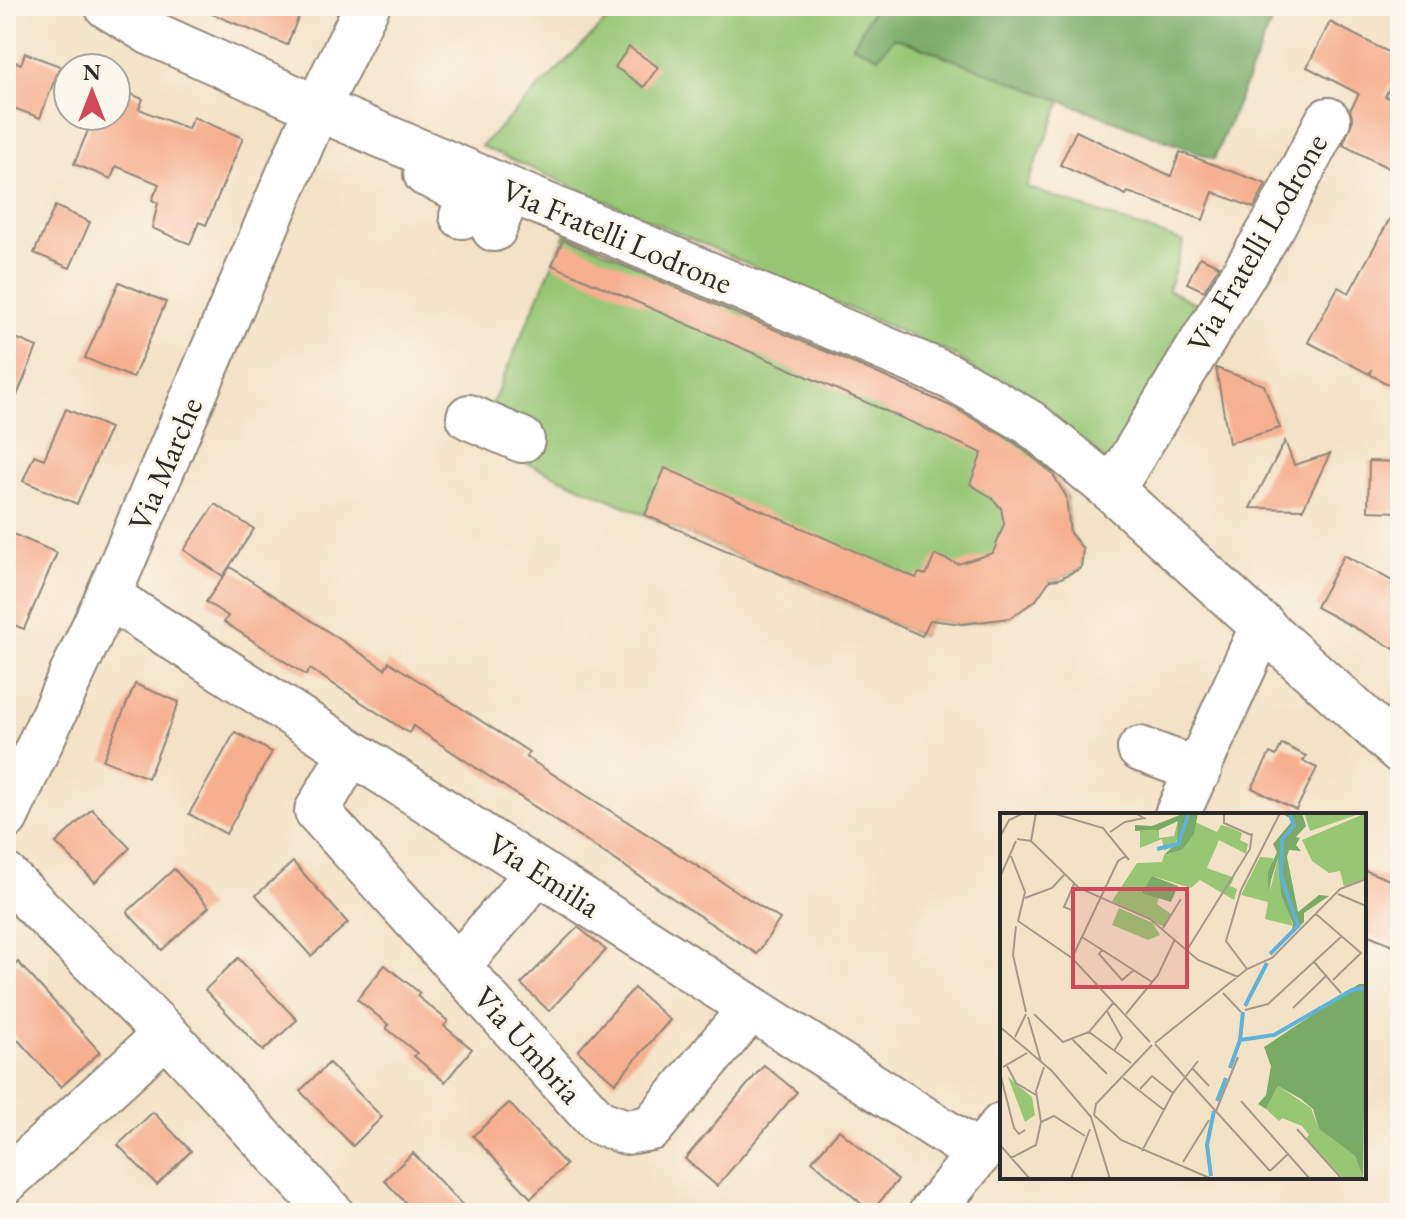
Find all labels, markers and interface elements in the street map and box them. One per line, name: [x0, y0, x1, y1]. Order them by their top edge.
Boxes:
north arrow: [52, 52, 132, 132]
text: N: [83, 58, 101, 87]
street label: Via Fratelli Lodrone: [1177, 126, 1337, 360]
street label: Via Fratelli Lodrone: [495, 169, 739, 303]
street label: Via Marche: [118, 391, 212, 537]
inset map: [1000, 813, 1366, 1179]
street label: Via Emilia: [479, 823, 609, 927]
street label: Via Umbria: [464, 977, 592, 1113]

